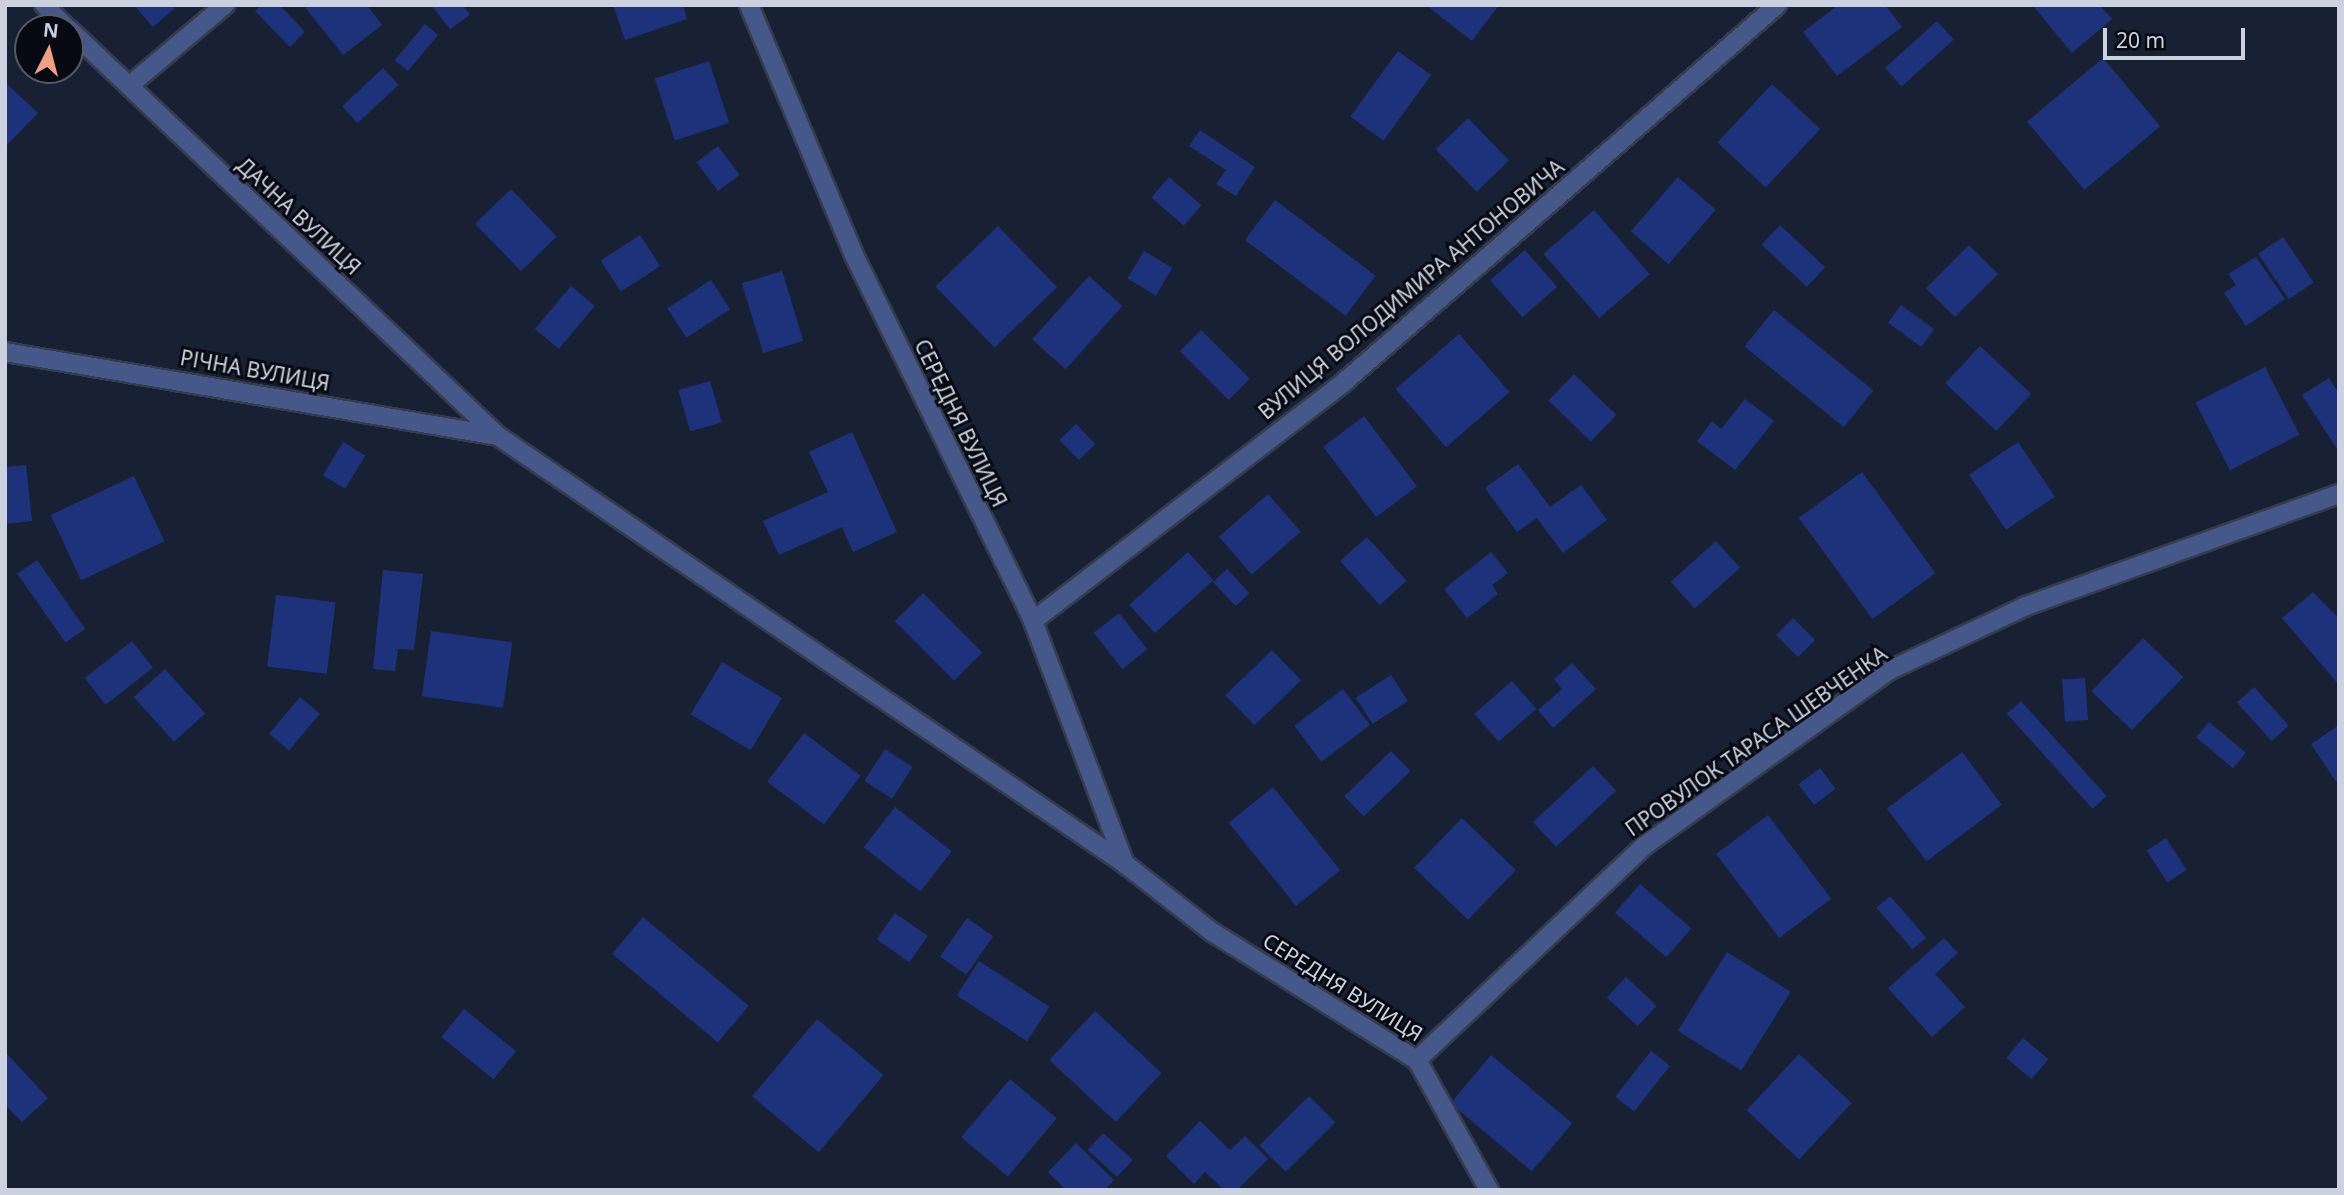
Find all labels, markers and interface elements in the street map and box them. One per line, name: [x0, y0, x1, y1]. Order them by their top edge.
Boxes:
north arrow: [14, 14, 84, 84]
scale bar: [2106, 14, 2248, 58]
text: N: [42, 16, 60, 44]
text: 20 m: [2116, 26, 2165, 54]
street label: ДАЧНА ВУЛИЦЯ: [232, 152, 366, 280]
street label: ВУЛИЦЯ ВОЛОДИМИРА АНТОНОВИЧА: [1253, 154, 1569, 424]
street label: СЕРЕДНЯ ВУЛИЦЯ: [909, 335, 1013, 511]
street label: РІЧНА ВУЛИЦЯ: [178, 344, 332, 396]
street label: ПРОВУЛОК ТАРАСА ШЕВЧЕНКА: [1620, 641, 1892, 841]
street label: СЕРЕДНЯ ВУЛИЦЯ: [1259, 928, 1427, 1046]

